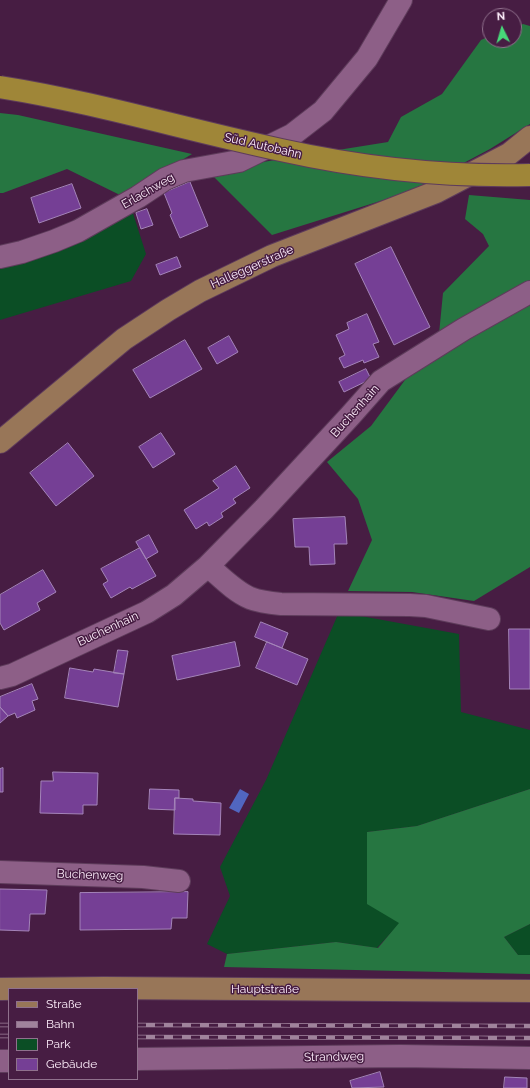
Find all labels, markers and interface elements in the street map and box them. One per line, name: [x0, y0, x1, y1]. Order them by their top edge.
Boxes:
north arrow: [482, 8, 522, 48]
text: N: [496, 10, 506, 23]
street label: Süd Autobahn: [223, 130, 303, 162]
street label: Erlachweg: [119, 170, 177, 212]
street label: Halleggerstraße: [208, 242, 296, 292]
street label: Buchenhain: [328, 382, 382, 440]
street label: Buchenhain: [75, 609, 141, 649]
street label: Buchenweg: [56, 867, 124, 883]
street label: Hauptstraße: [231, 982, 299, 996]
legend: [8, 988, 138, 1080]
text: Straße: [46, 997, 82, 1011]
text: Bahn: [46, 1017, 75, 1031]
text: Park: [46, 1037, 71, 1051]
street label: Strandweg: [304, 1049, 364, 1065]
text: Gebäude: [46, 1057, 97, 1071]

